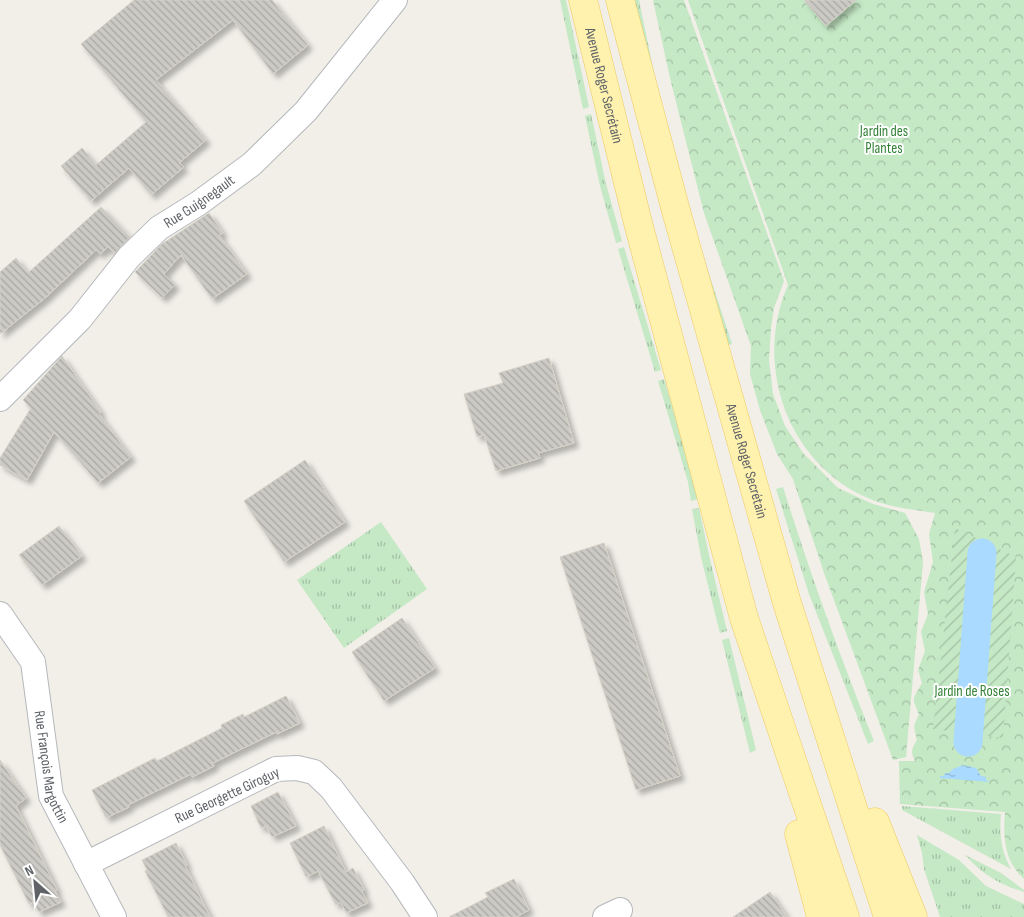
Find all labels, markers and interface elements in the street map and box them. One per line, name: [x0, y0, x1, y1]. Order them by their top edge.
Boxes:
street label: Avenue Roger Secrétain: [580, 25, 627, 145]
park label: Jardin des Plantes: [859, 122, 908, 158]
street label: Rue Guignegault: [160, 171, 239, 233]
street label: Avenue Roger Secrétain: [721, 400, 772, 521]
park label: Jardin de Roses: [933, 682, 1010, 701]
street label: Rue François Margottin: [30, 709, 73, 827]
street label: Rue Georgette Giroguy: [172, 763, 283, 828]
north arrow: [10, 857, 60, 907]
text: N: [22, 862, 37, 880]

